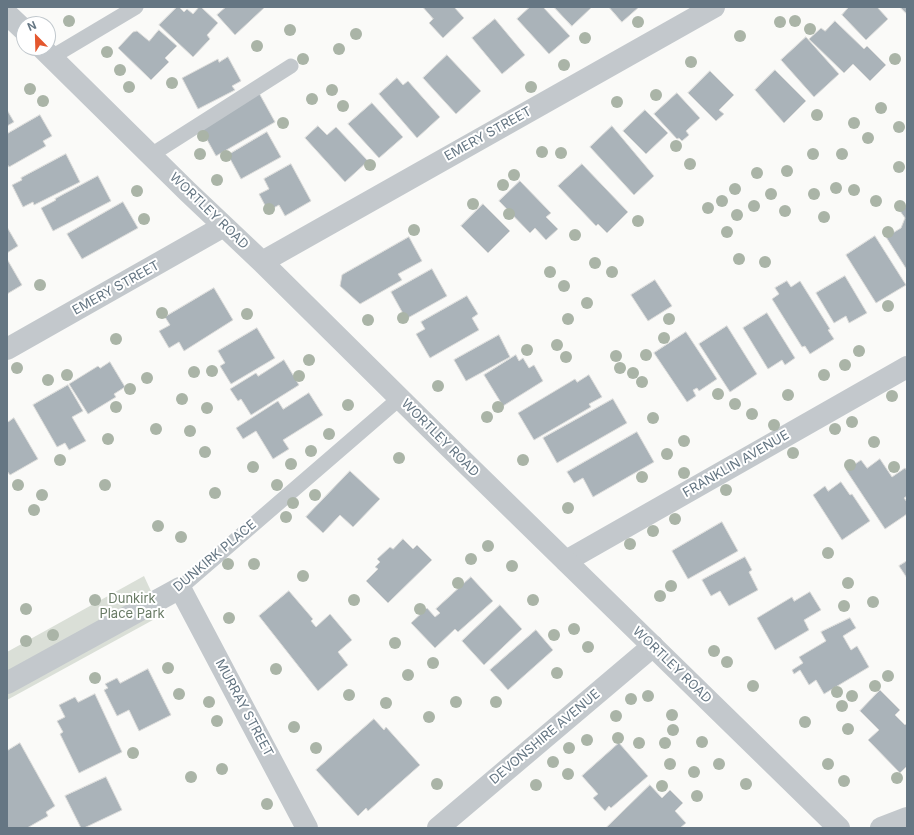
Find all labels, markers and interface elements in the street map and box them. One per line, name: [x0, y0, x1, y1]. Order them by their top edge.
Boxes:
north arrow: [16, 16, 56, 56]
text: N: [25, 18, 38, 34]
street label: EMERY STREET: [442, 104, 534, 164]
street label: WORTLEY ROAD: [166, 169, 252, 253]
street label: EMERY STREET: [70, 258, 162, 318]
street label: WORTLEY ROAD: [398, 396, 482, 480]
street label: FRANKLIN AVENUE: [680, 427, 792, 501]
street label: DUNKIRK PLACE: [170, 517, 260, 595]
park label: Dunkirk Place Park: [99, 591, 165, 622]
street label: WORTLEY ROAD: [629, 623, 715, 707]
street label: MURRAY STREET: [212, 657, 276, 759]
street label: DEVONSHIRE AVENUE: [487, 686, 603, 788]

